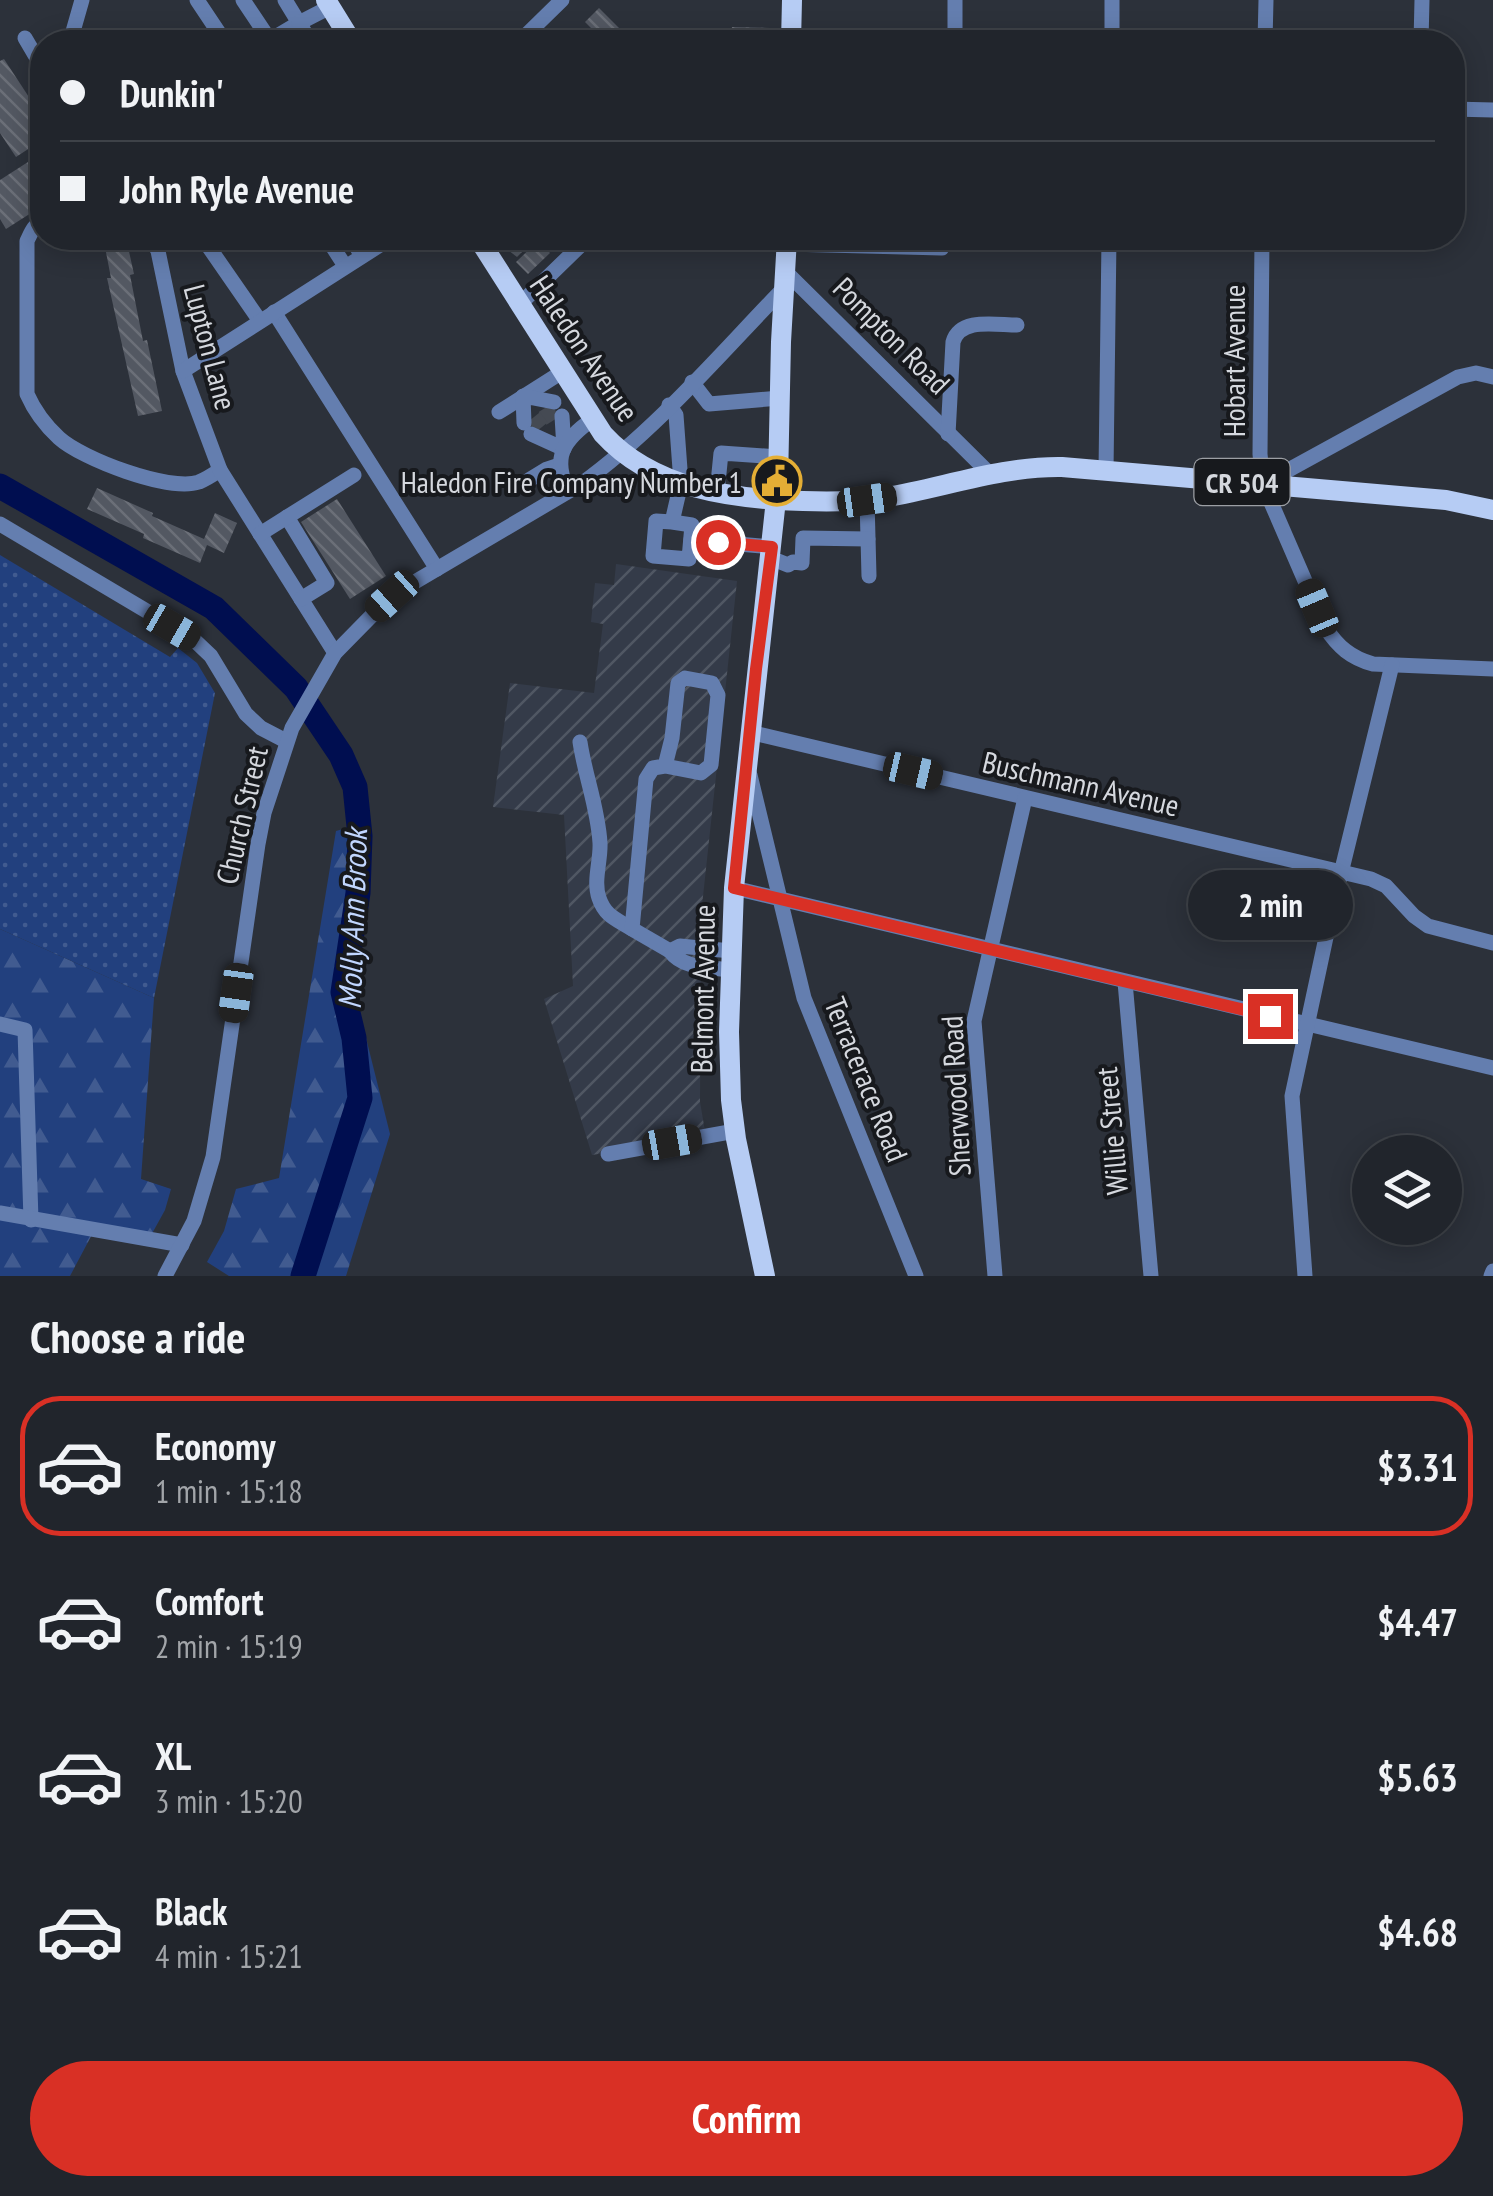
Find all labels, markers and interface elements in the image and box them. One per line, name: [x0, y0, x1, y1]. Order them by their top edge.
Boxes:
text: Dunkin': [120, 68, 224, 117]
text: John Ryle Avenue: [120, 164, 354, 213]
street label: Haledon Avenue: [522, 267, 648, 429]
street label: Pompton Road: [825, 268, 959, 402]
street label: Lupton Lane: [176, 280, 246, 414]
street label: Hobart Avenue: [1214, 285, 1253, 437]
public building icon: Haledon Fire Company Number 1: [751, 455, 803, 507]
road number: CR 504: [1194, 459, 1290, 505]
place label: Haledon Fire Company Number 1: [401, 462, 742, 501]
car: [835, 481, 899, 519]
route start: [696, 520, 741, 565]
car: [360, 565, 424, 627]
car: [1291, 575, 1343, 641]
car: [139, 599, 205, 655]
street label: Church Street: [206, 741, 276, 888]
street label: Buschmann Avenue: [979, 741, 1183, 825]
car: [880, 750, 946, 792]
water label: Molly Ann Brook: [328, 825, 376, 1010]
callout: 2 min: [1188, 871, 1352, 941]
text: 2 min: [1238, 884, 1303, 926]
street label: Belmont Avenue: [681, 904, 723, 1074]
car: [217, 961, 255, 1025]
street label: Terracerace Road: [816, 991, 918, 1167]
route end: [1248, 994, 1293, 1039]
street label: Sherwood Road: [931, 1015, 979, 1177]
street label: Willie Street: [1086, 1065, 1136, 1196]
car: [640, 1122, 704, 1162]
map controls: [1352, 1135, 1462, 1245]
button: layers: [1352, 1135, 1462, 1245]
text: Choose a ride: [30, 1307, 245, 1365]
icon: car: [35, 1421, 125, 1511]
text: Economy: [155, 1421, 275, 1470]
text: $3.31: [1377, 1442, 1458, 1491]
text: 1 min · 15:18: [155, 1470, 303, 1512]
icon: car: [35, 1576, 125, 1666]
text: Comfort: [155, 1576, 264, 1625]
text: $4.47: [1377, 1597, 1458, 1646]
text: 2 min · 15:19: [155, 1625, 303, 1667]
icon: car: [35, 1731, 125, 1821]
text: XL: [155, 1731, 191, 1780]
text: $5.63: [1377, 1752, 1458, 1801]
text: 3 min · 15:20: [155, 1780, 303, 1822]
icon: car: [35, 1886, 125, 1976]
text: Black: [155, 1886, 228, 1935]
text: $4.68: [1377, 1907, 1458, 1956]
text: 4 min · 15:21: [155, 1935, 303, 1977]
button: Confirm: [30, 2061, 1463, 2176]

